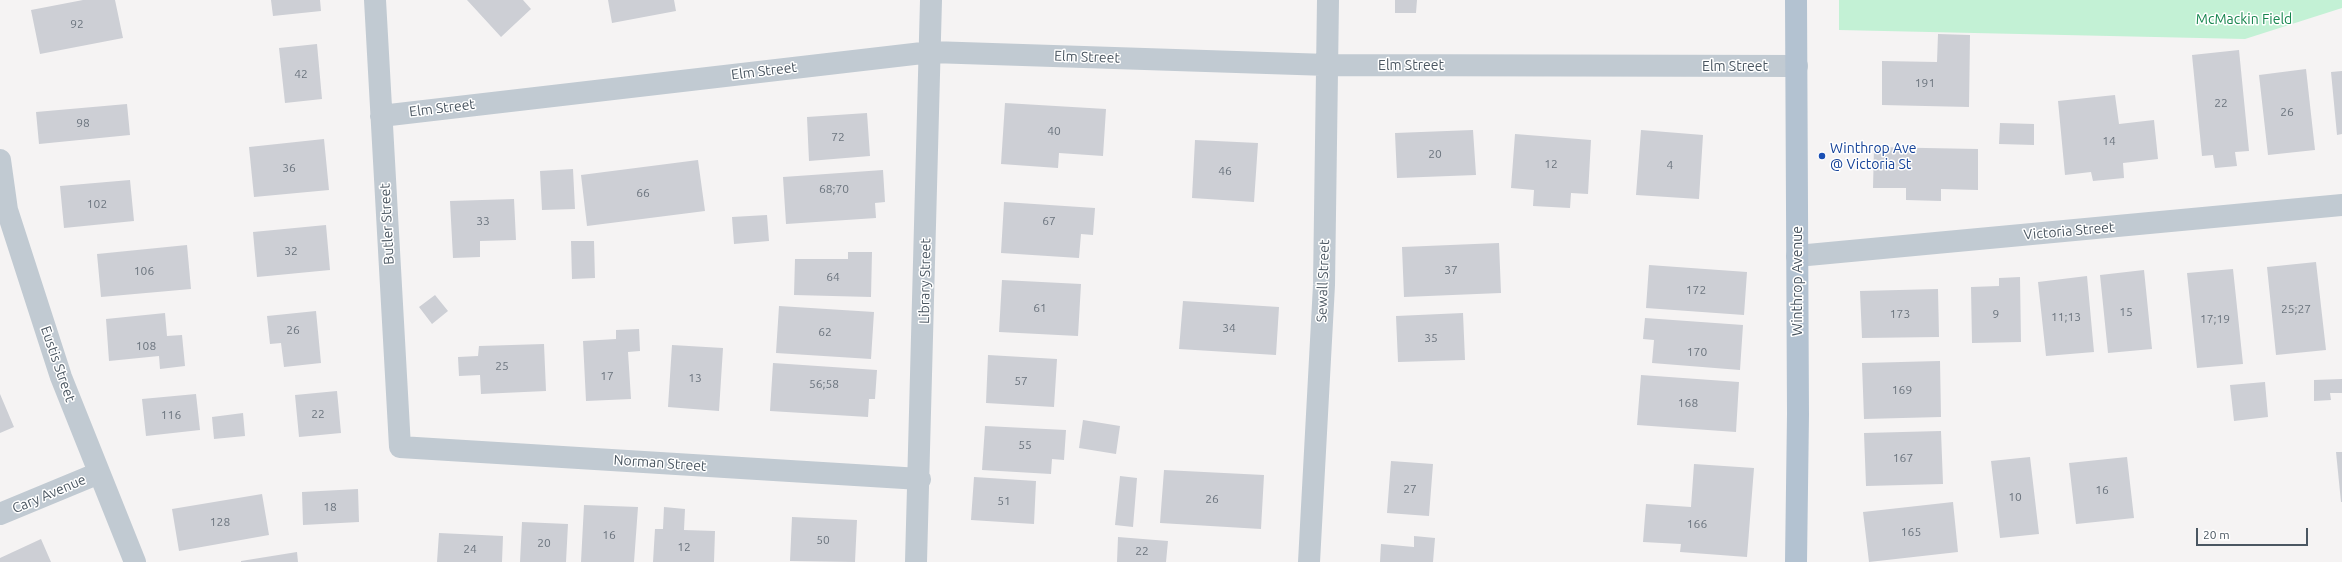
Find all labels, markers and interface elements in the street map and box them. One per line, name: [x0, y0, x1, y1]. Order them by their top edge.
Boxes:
park label: McMackin Field: [2196, 11, 2292, 27]
house number: 92: [70, 17, 84, 31]
street label: Elm Street: [1054, 47, 1120, 67]
street label: Elm Street: [1378, 57, 1444, 73]
street label: Elm Street: [1702, 58, 1768, 74]
street label: Elm Street: [730, 59, 798, 83]
house number: 42: [294, 67, 308, 81]
house number: 191: [1915, 76, 1935, 90]
street label: Elm Street: [408, 96, 476, 120]
house number: 22: [2214, 96, 2228, 110]
house number: 26: [2280, 105, 2294, 119]
house number: 98: [76, 116, 90, 130]
house number: 40: [1047, 124, 1061, 138]
house number: 72: [831, 130, 845, 144]
house number: 14: [2102, 134, 2116, 148]
place label: Winthrop Ave @ Victoria St: [1830, 140, 1916, 172]
house number: 20: [1428, 147, 1442, 161]
marker: Winthrop Ave @ Victoria St: [1817, 151, 1827, 161]
house number: 12: [1544, 157, 1558, 171]
house number: 4: [1667, 158, 1673, 172]
house number: 36: [282, 161, 296, 175]
house number: 46: [1218, 164, 1232, 178]
house number: 68;70: [819, 182, 849, 196]
street label: Butler Street: [376, 183, 398, 265]
house number: 66: [636, 186, 650, 200]
house number: 102: [87, 197, 107, 211]
house number: 33: [476, 214, 490, 228]
house number: 67: [1042, 214, 1056, 228]
street label: Victoria Street: [2023, 219, 2115, 243]
street label: Winthrop Avenue: [1789, 226, 1805, 336]
street label: Library Street: [916, 238, 934, 324]
street label: Sewall Street: [1313, 239, 1333, 323]
house number: 32: [284, 244, 298, 258]
house number: 37: [1444, 263, 1458, 277]
house number: 106: [134, 264, 154, 278]
house number: 64: [826, 270, 840, 284]
house number: 172: [1686, 283, 1706, 297]
house number: 61: [1033, 301, 1047, 315]
house number: 25;27: [2281, 302, 2311, 316]
house number: 15: [2119, 305, 2133, 319]
house number: 173: [1890, 307, 1910, 321]
house number: 9: [1993, 307, 1999, 321]
house number: 11;13: [2051, 310, 2081, 324]
house number: 17;19: [2200, 312, 2230, 326]
house number: 34: [1222, 321, 1236, 335]
house number: 26: [286, 323, 300, 337]
street label: Eustis Street: [37, 324, 79, 404]
house number: 62: [818, 325, 832, 339]
house number: 35: [1424, 331, 1438, 345]
house number: 108: [136, 339, 156, 353]
house number: 170: [1687, 345, 1707, 359]
house number: 25: [495, 359, 509, 373]
house number: 17: [600, 369, 614, 383]
house number: 13: [688, 371, 702, 385]
house number: 57: [1014, 374, 1028, 388]
house number: 56;58: [809, 377, 839, 391]
house number: 169: [1892, 383, 1912, 397]
house number: 168: [1678, 396, 1698, 410]
house number: 22: [311, 407, 325, 421]
house number: 116: [161, 408, 181, 422]
house number: 55: [1018, 438, 1032, 452]
street label: Norman Street: [613, 451, 707, 475]
house number: 167: [1893, 451, 1913, 465]
street label: Cary Avenue: [10, 471, 88, 517]
house number: 27: [1403, 482, 1417, 496]
house number: 16: [2095, 483, 2109, 497]
house number: 10: [2008, 490, 2022, 504]
house number: 26: [1205, 492, 1219, 506]
house number: 51: [997, 494, 1011, 508]
house number: 18: [323, 500, 337, 514]
house number: 128: [210, 515, 230, 529]
house number: 166: [1687, 517, 1707, 531]
scale bar: [2198, 520, 2310, 546]
house number: 165: [1901, 525, 1921, 539]
house number: 16: [602, 528, 616, 542]
text: 20 m: [2203, 528, 2230, 541]
house number: 50: [816, 533, 830, 547]
house number: 20: [537, 536, 551, 550]
house number: 12: [677, 540, 691, 554]
house number: 24: [463, 542, 477, 556]
house number: 22: [1135, 544, 1149, 558]

